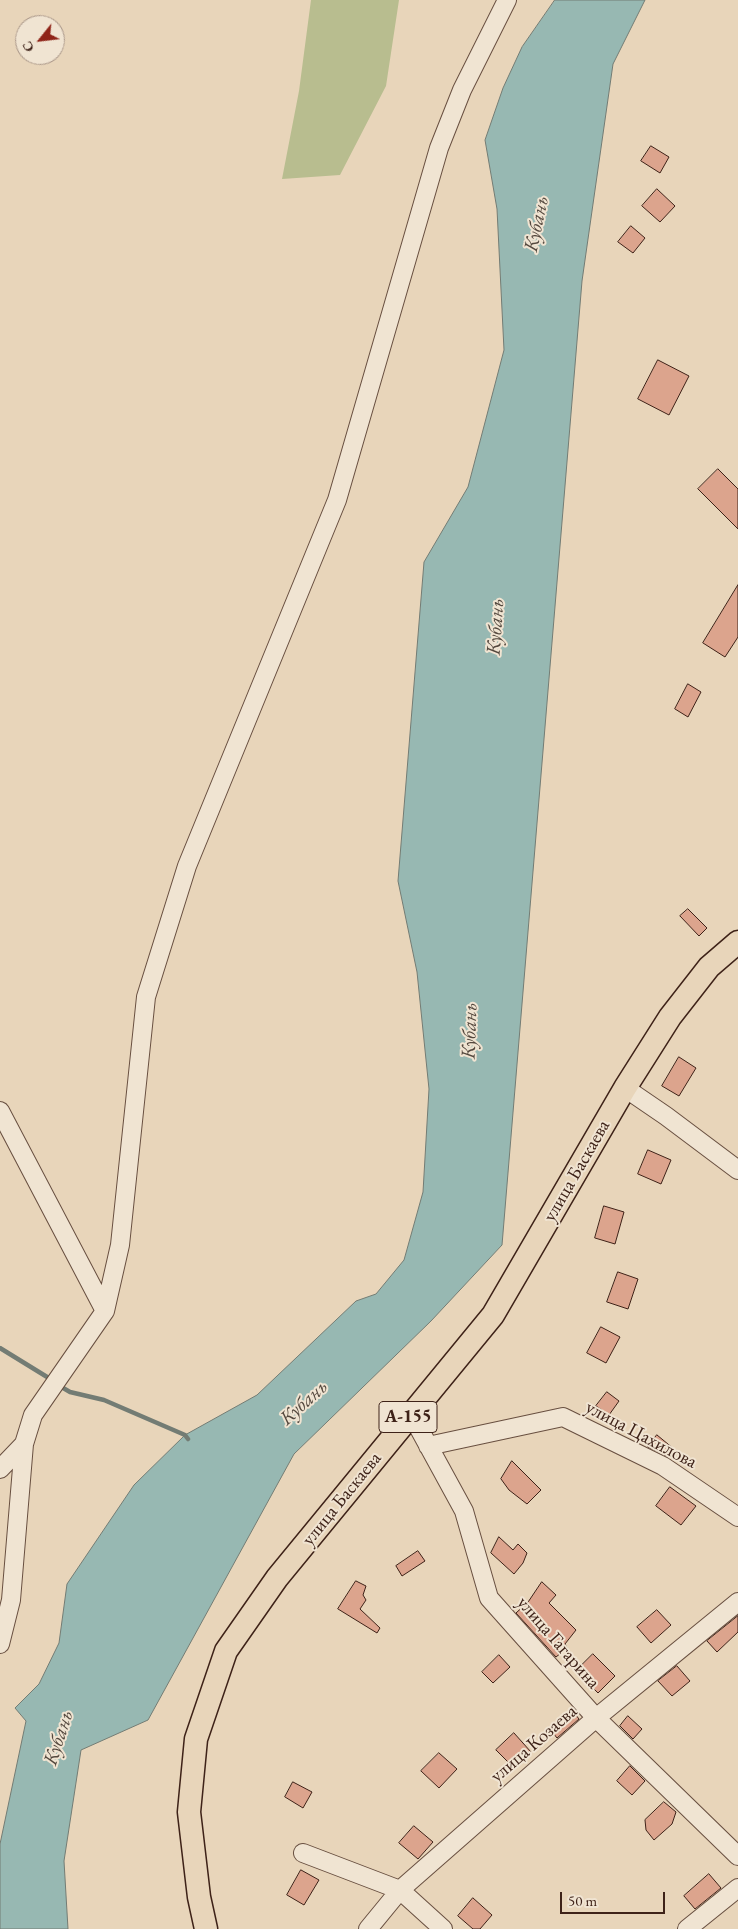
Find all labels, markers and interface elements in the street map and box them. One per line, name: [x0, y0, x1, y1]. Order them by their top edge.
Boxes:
north arrow: [15, 15, 65, 65]
text: С: [17, 38, 38, 55]
water label: Кубань: [519, 194, 555, 254]
water label: Кубань: [482, 598, 510, 656]
water label: Кубань: [457, 1002, 483, 1060]
street label: улица Баскаева: [539, 1116, 615, 1226]
water label: Кубань: [275, 1375, 333, 1431]
street label: улица Цахилова: [581, 1396, 701, 1474]
road number: А-155: [379, 1401, 437, 1432]
street label: улица Баскаева: [297, 1448, 387, 1550]
street label: улица Гагарина: [512, 1592, 604, 1694]
street label: улица Козаева: [486, 1700, 582, 1788]
water label: Кубань: [39, 1708, 79, 1768]
scale bar: [563, 1882, 668, 1914]
text: 50 m: [568, 1891, 597, 1910]

